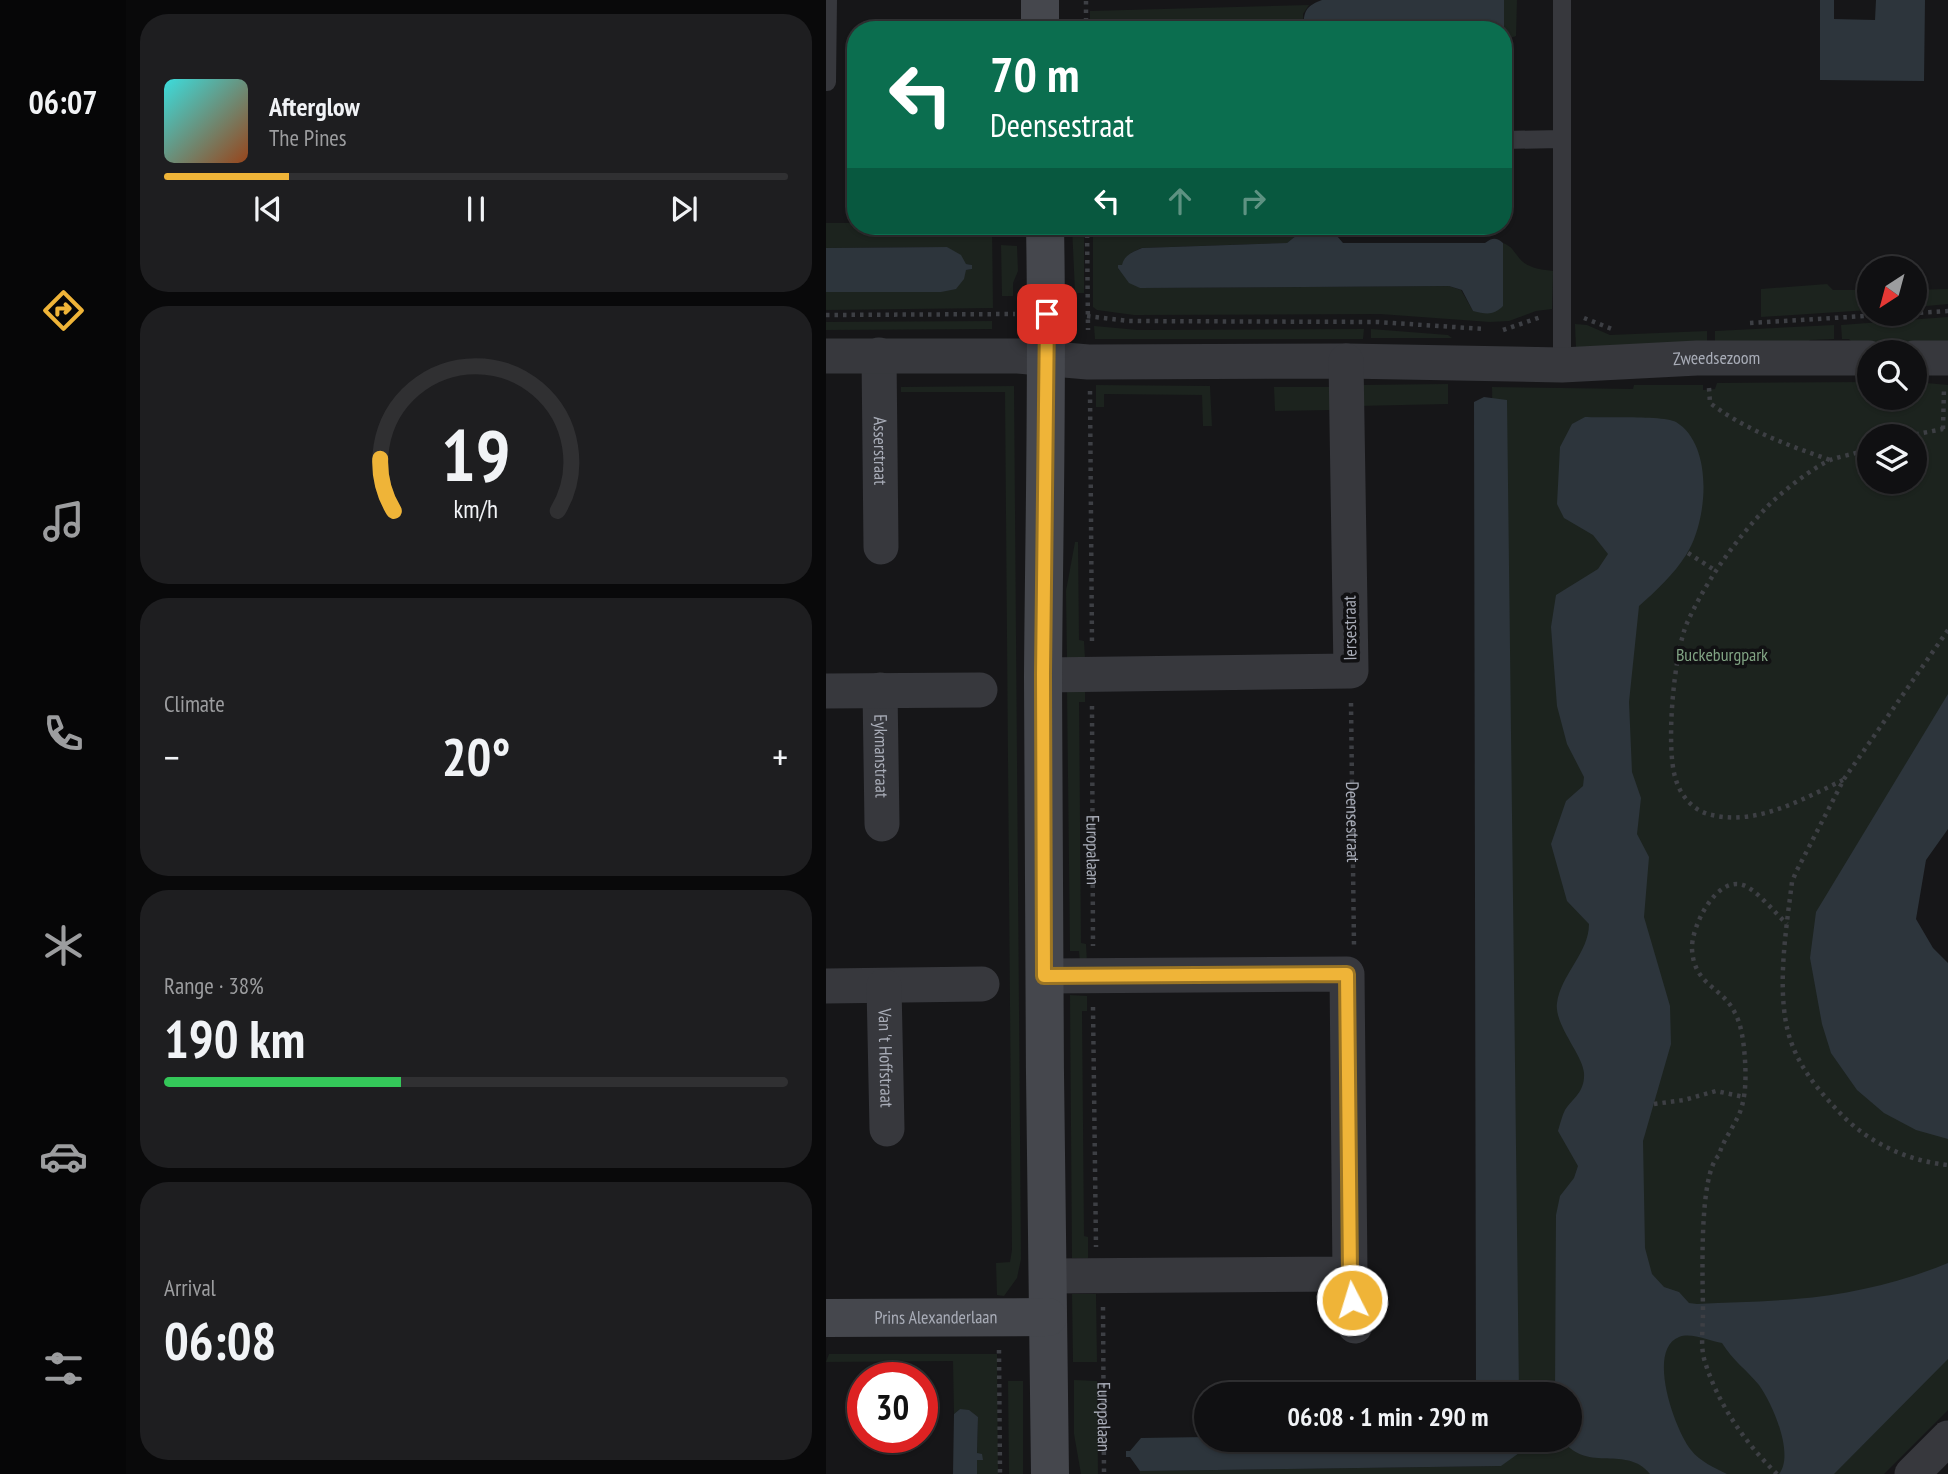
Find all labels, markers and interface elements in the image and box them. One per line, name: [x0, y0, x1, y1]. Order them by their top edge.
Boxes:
text: 70 m: [990, 42, 1079, 106]
icon: left: [875, 49, 966, 140]
text: 06:07: [28, 81, 98, 123]
text: Afterglow: [269, 90, 360, 123]
text: Deensestraat: [990, 104, 1134, 146]
text: The Pines: [269, 123, 347, 152]
icon: left: [1088, 182, 1126, 220]
icon: ahead: [1161, 182, 1199, 220]
icon: right: [1234, 182, 1272, 220]
icon: previous: [249, 190, 287, 228]
icon: pause: [457, 190, 495, 228]
icon: next: [665, 190, 703, 228]
north arrow: [1857, 256, 1927, 326]
map controls: [1857, 256, 1927, 494]
pin: [1017, 284, 1077, 344]
icon: directions: [39, 286, 88, 335]
icon: arrive: [1028, 295, 1066, 333]
button: search: [1857, 340, 1927, 410]
street label: Zweedsezoom: [1672, 346, 1760, 370]
text: 19: [441, 407, 511, 501]
street label: Asserstraat: [869, 417, 892, 485]
button: layers: [1857, 424, 1927, 494]
text: km/h: [454, 493, 498, 525]
icon: music: [39, 497, 88, 546]
street label: Iersestraat: [1337, 595, 1362, 661]
park label: Buckeburgpark: [1676, 643, 1768, 666]
text: Climate: [164, 689, 225, 718]
icon: phone: [39, 709, 88, 758]
street label: Eykmanstraat: [869, 714, 894, 798]
text: 20°: [442, 723, 510, 790]
text: −: [164, 732, 180, 781]
text: +: [772, 732, 788, 781]
street label: Deensestraat: [1341, 781, 1365, 863]
street label: Europalaan: [1081, 815, 1105, 885]
icon: climate: [39, 921, 88, 970]
text: Range · 38%: [164, 971, 264, 1000]
text: 190 km: [164, 1005, 305, 1072]
street label: Van 't Hoffstraat: [873, 1007, 899, 1108]
icon: car: [39, 1132, 88, 1181]
position arrow: [1315, 1263, 1389, 1337]
text: Arrival: [164, 1273, 216, 1302]
street label: Prins Alexanderlaan: [875, 1305, 997, 1329]
text: 06:08: [164, 1307, 276, 1374]
icon: filters: [39, 1344, 88, 1393]
speed limit sign: 30: [847, 1362, 938, 1453]
street label: Europalaan: [1092, 1382, 1116, 1452]
text: 06:08 · 1 min · 290 m: [1288, 1400, 1488, 1433]

